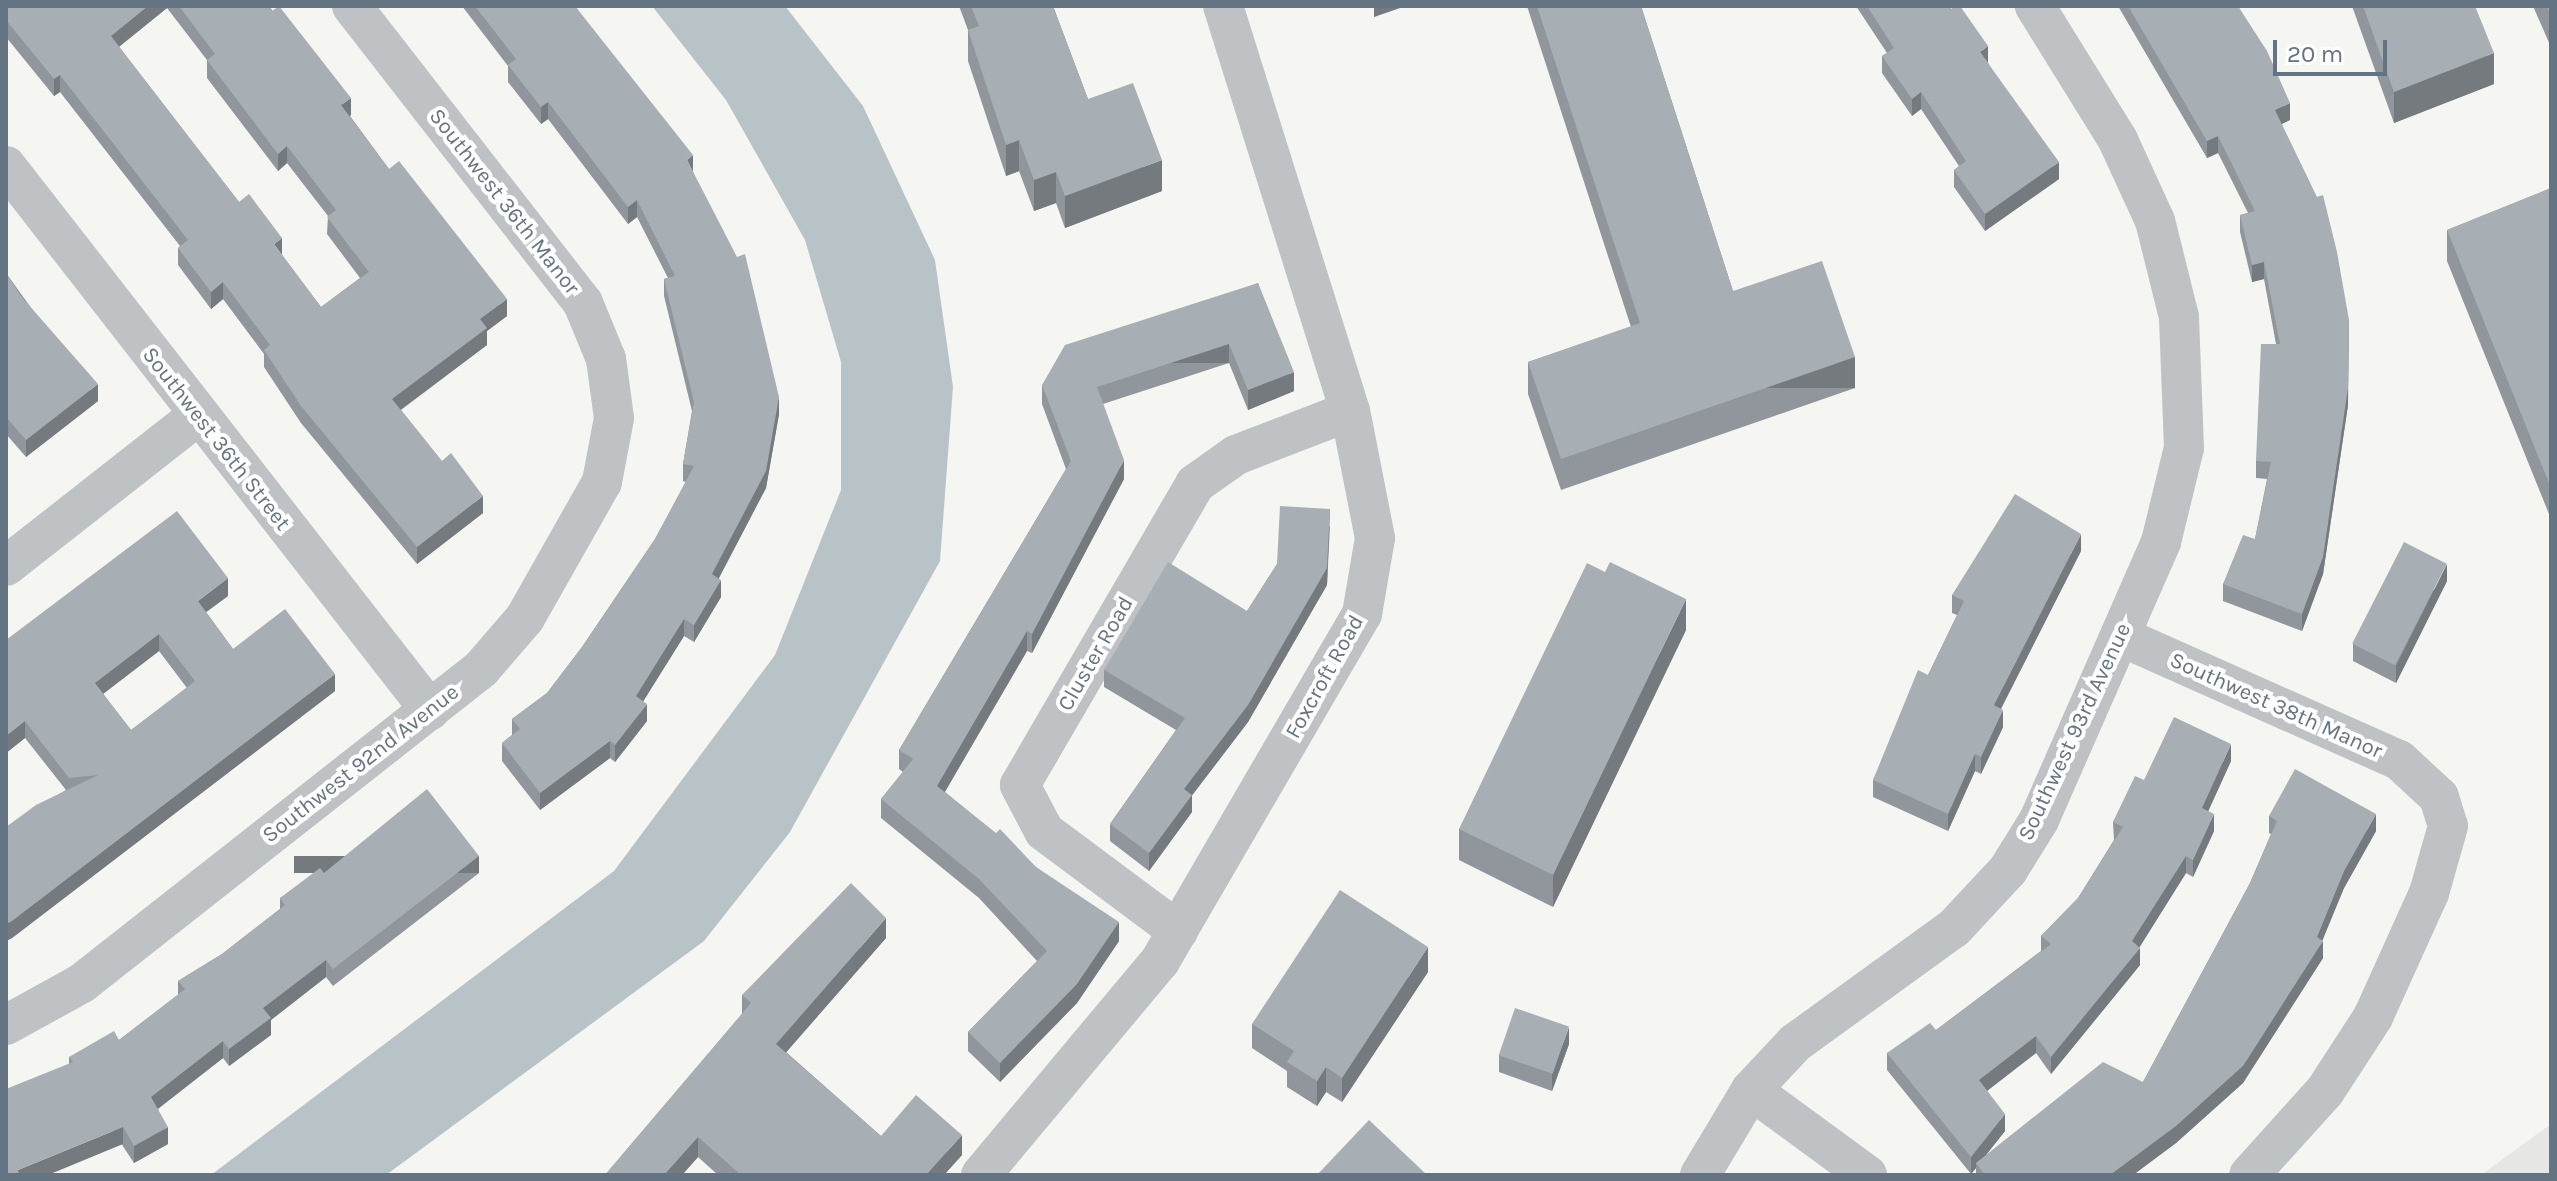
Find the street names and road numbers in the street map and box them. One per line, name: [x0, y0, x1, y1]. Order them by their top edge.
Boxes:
street label: Southwest 36th Manor: [423, 104, 585, 300]
street label: Southwest 36th Street: [136, 342, 296, 536]
street label: Cluster Road: [1053, 592, 1139, 716]
street label: Foxcroft Road: [1280, 611, 1370, 743]
street label: Southwest 93rd Avenue: [2013, 619, 2137, 845]
street label: Southwest 38th Manor: [2166, 647, 2386, 765]
street label: Southwest 92nd Avenue: [258, 679, 464, 849]

